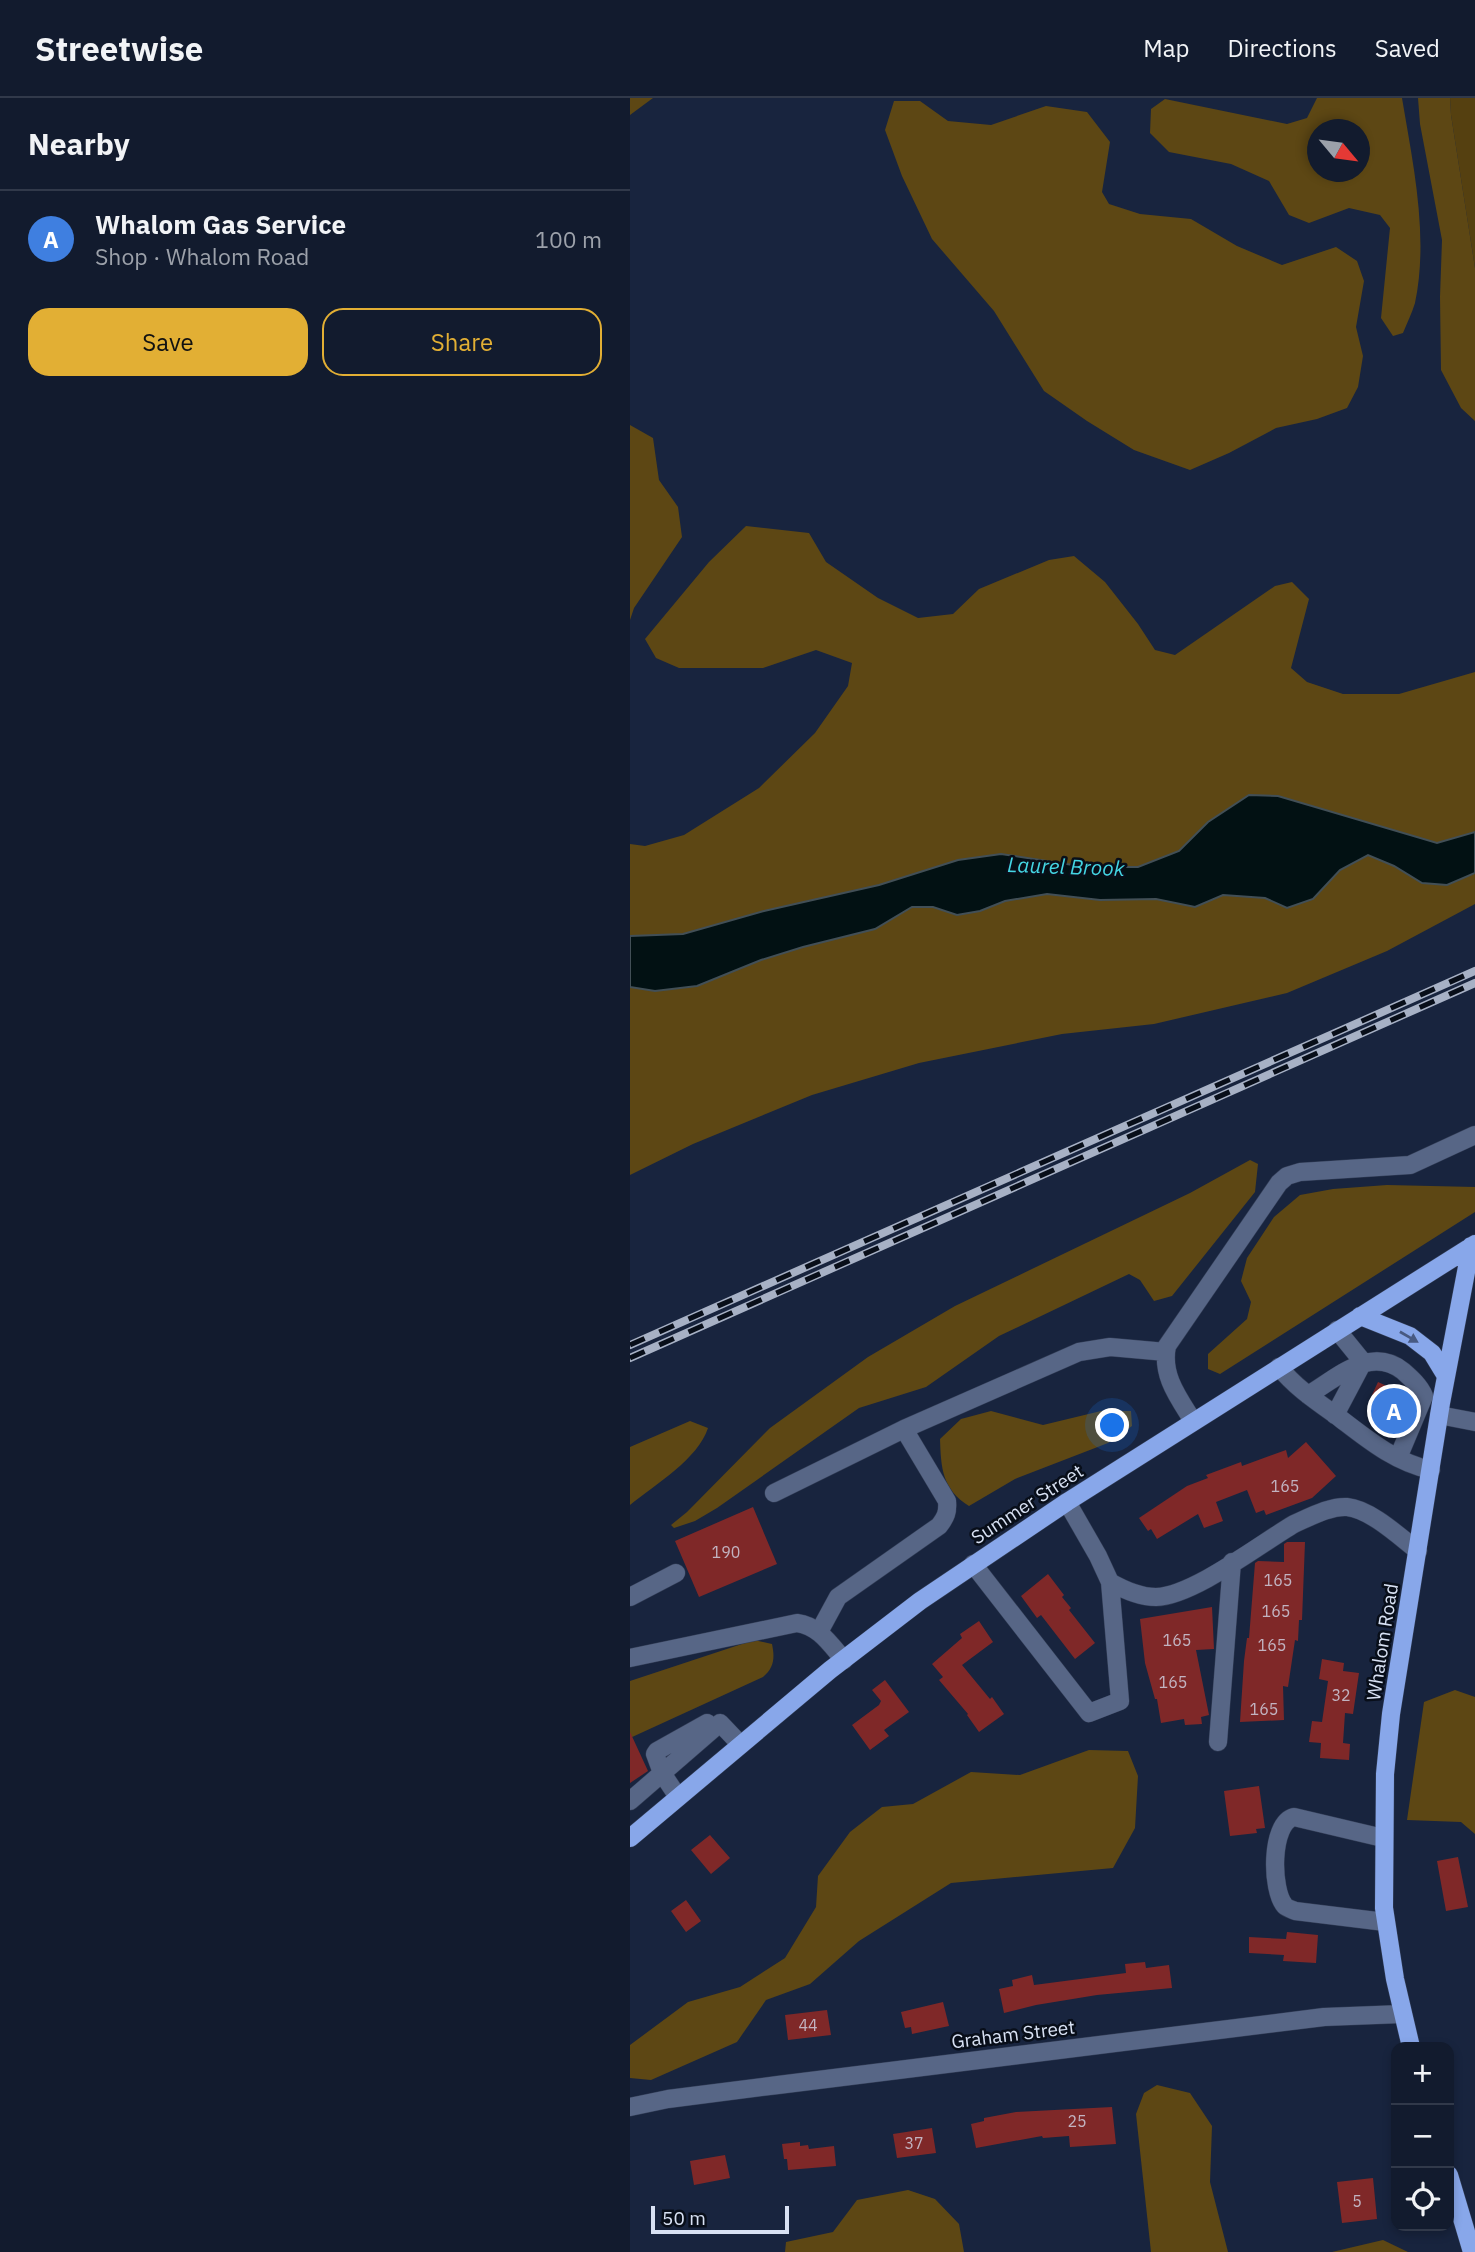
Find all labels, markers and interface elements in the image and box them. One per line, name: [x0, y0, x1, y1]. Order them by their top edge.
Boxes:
text: Streetwise: [35, 27, 203, 70]
text: Map: [1143, 32, 1189, 64]
text: Directions: [1227, 32, 1337, 64]
text: Saved: [1375, 32, 1440, 64]
north arrow: [1307, 119, 1370, 182]
text: Nearby: [28, 124, 130, 163]
text: Whalom Gas Service: [95, 207, 346, 241]
text: A: [43, 224, 59, 254]
text: 100 m: [535, 224, 602, 254]
text: Shop · Whalom Road: [95, 241, 309, 271]
button: Save: [28, 308, 308, 376]
button: Share: [322, 308, 602, 376]
water label: Laurel Brook: [1007, 850, 1126, 882]
one-way arrow: [1400, 1331, 1419, 1343]
pin: A: [1371, 1385, 1417, 1437]
your location: [1095, 1408, 1129, 1442]
street label: Summer Street: [966, 1459, 1088, 1549]
house number: 165: [1271, 1476, 1299, 1496]
house number: 190: [712, 1542, 740, 1562]
house number: 165: [1264, 1570, 1292, 1590]
street label: Whalom Road: [1361, 1582, 1403, 1702]
house number: 165: [1262, 1601, 1290, 1621]
house number: 165: [1163, 1630, 1191, 1650]
house number: 165: [1258, 1635, 1286, 1655]
house number: 165: [1159, 1672, 1187, 1692]
house number: 32: [1331, 1685, 1351, 1705]
house number: 165: [1250, 1699, 1278, 1719]
house number: 44: [798, 2015, 818, 2035]
street label: Graham Street: [950, 2015, 1076, 2053]
map controls: [1391, 2042, 1454, 2231]
button: +: [1391, 2042, 1454, 2105]
button: −: [1391, 2105, 1454, 2168]
house number: 25: [1067, 2111, 1087, 2131]
house number: 37: [904, 2133, 924, 2153]
button: locate: [1391, 2168, 1454, 2231]
house number: 5: [1352, 2191, 1362, 2211]
scale bar: [651, 2203, 789, 2235]
text: 50 m: [662, 2206, 706, 2230]

